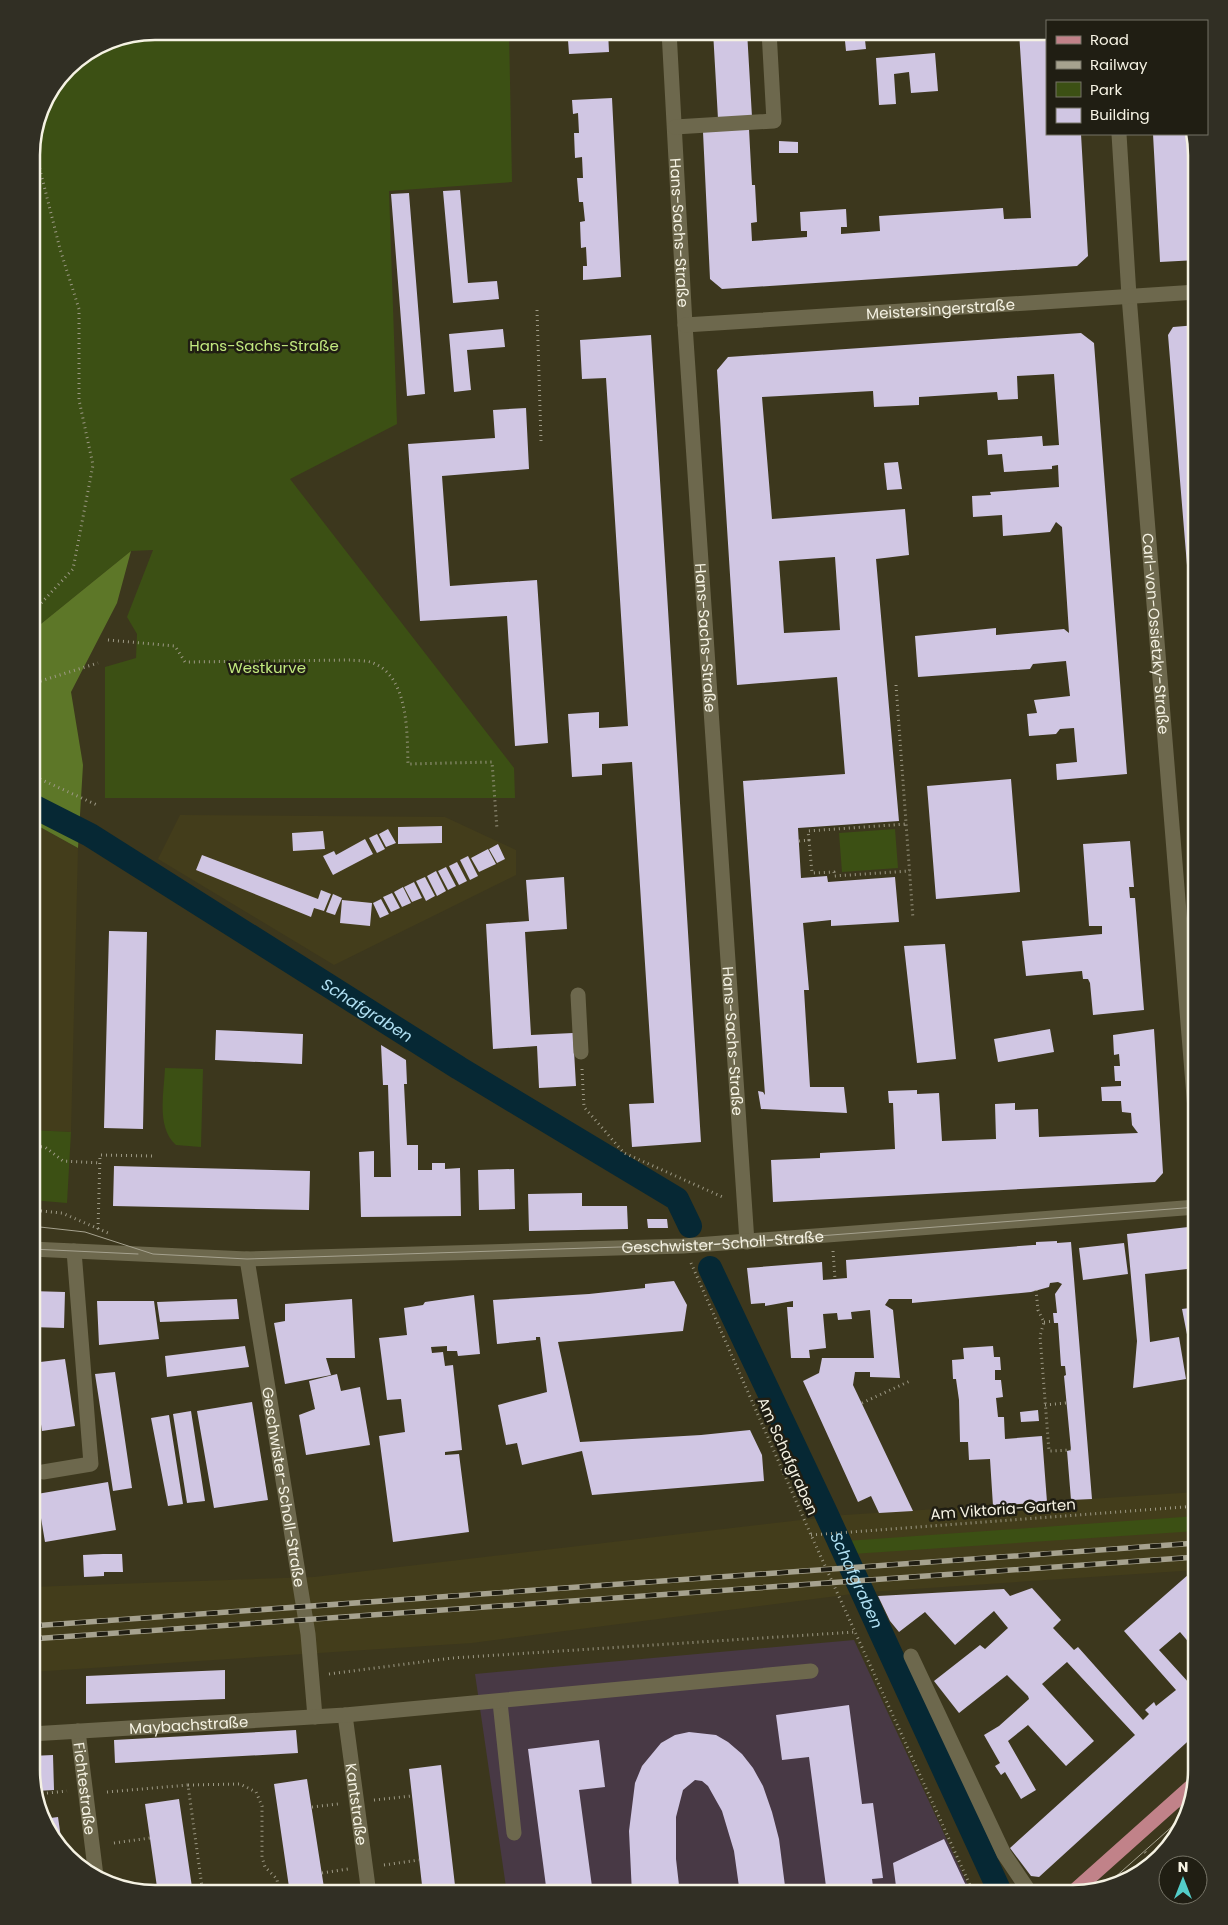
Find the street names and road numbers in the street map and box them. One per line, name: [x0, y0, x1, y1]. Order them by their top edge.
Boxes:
street label: Hans-Sachs-Straße: [665, 157, 695, 308]
street label: Meistersingerstraße: [865, 293, 1015, 324]
street label: Carl-von-Ossietzky-Straße: [1138, 532, 1175, 735]
street label: Hans-Sachs-Straße: [691, 563, 722, 713]
street label: Hans-Sachs-Straße: [718, 966, 749, 1116]
street label: Geschwister-Scholl-Straße: [621, 1225, 825, 1257]
street label: Geschwister-Scholl-Straße: [257, 1385, 311, 1589]
street label: Am Schafgraben: [753, 1394, 823, 1518]
street label: Am Viktoria-Garten: [930, 1493, 1076, 1525]
street label: Maybachstraße: [129, 1710, 249, 1739]
street label: Fichtestraße: [69, 1741, 101, 1836]
street label: Kantstraße: [341, 1762, 373, 1847]

